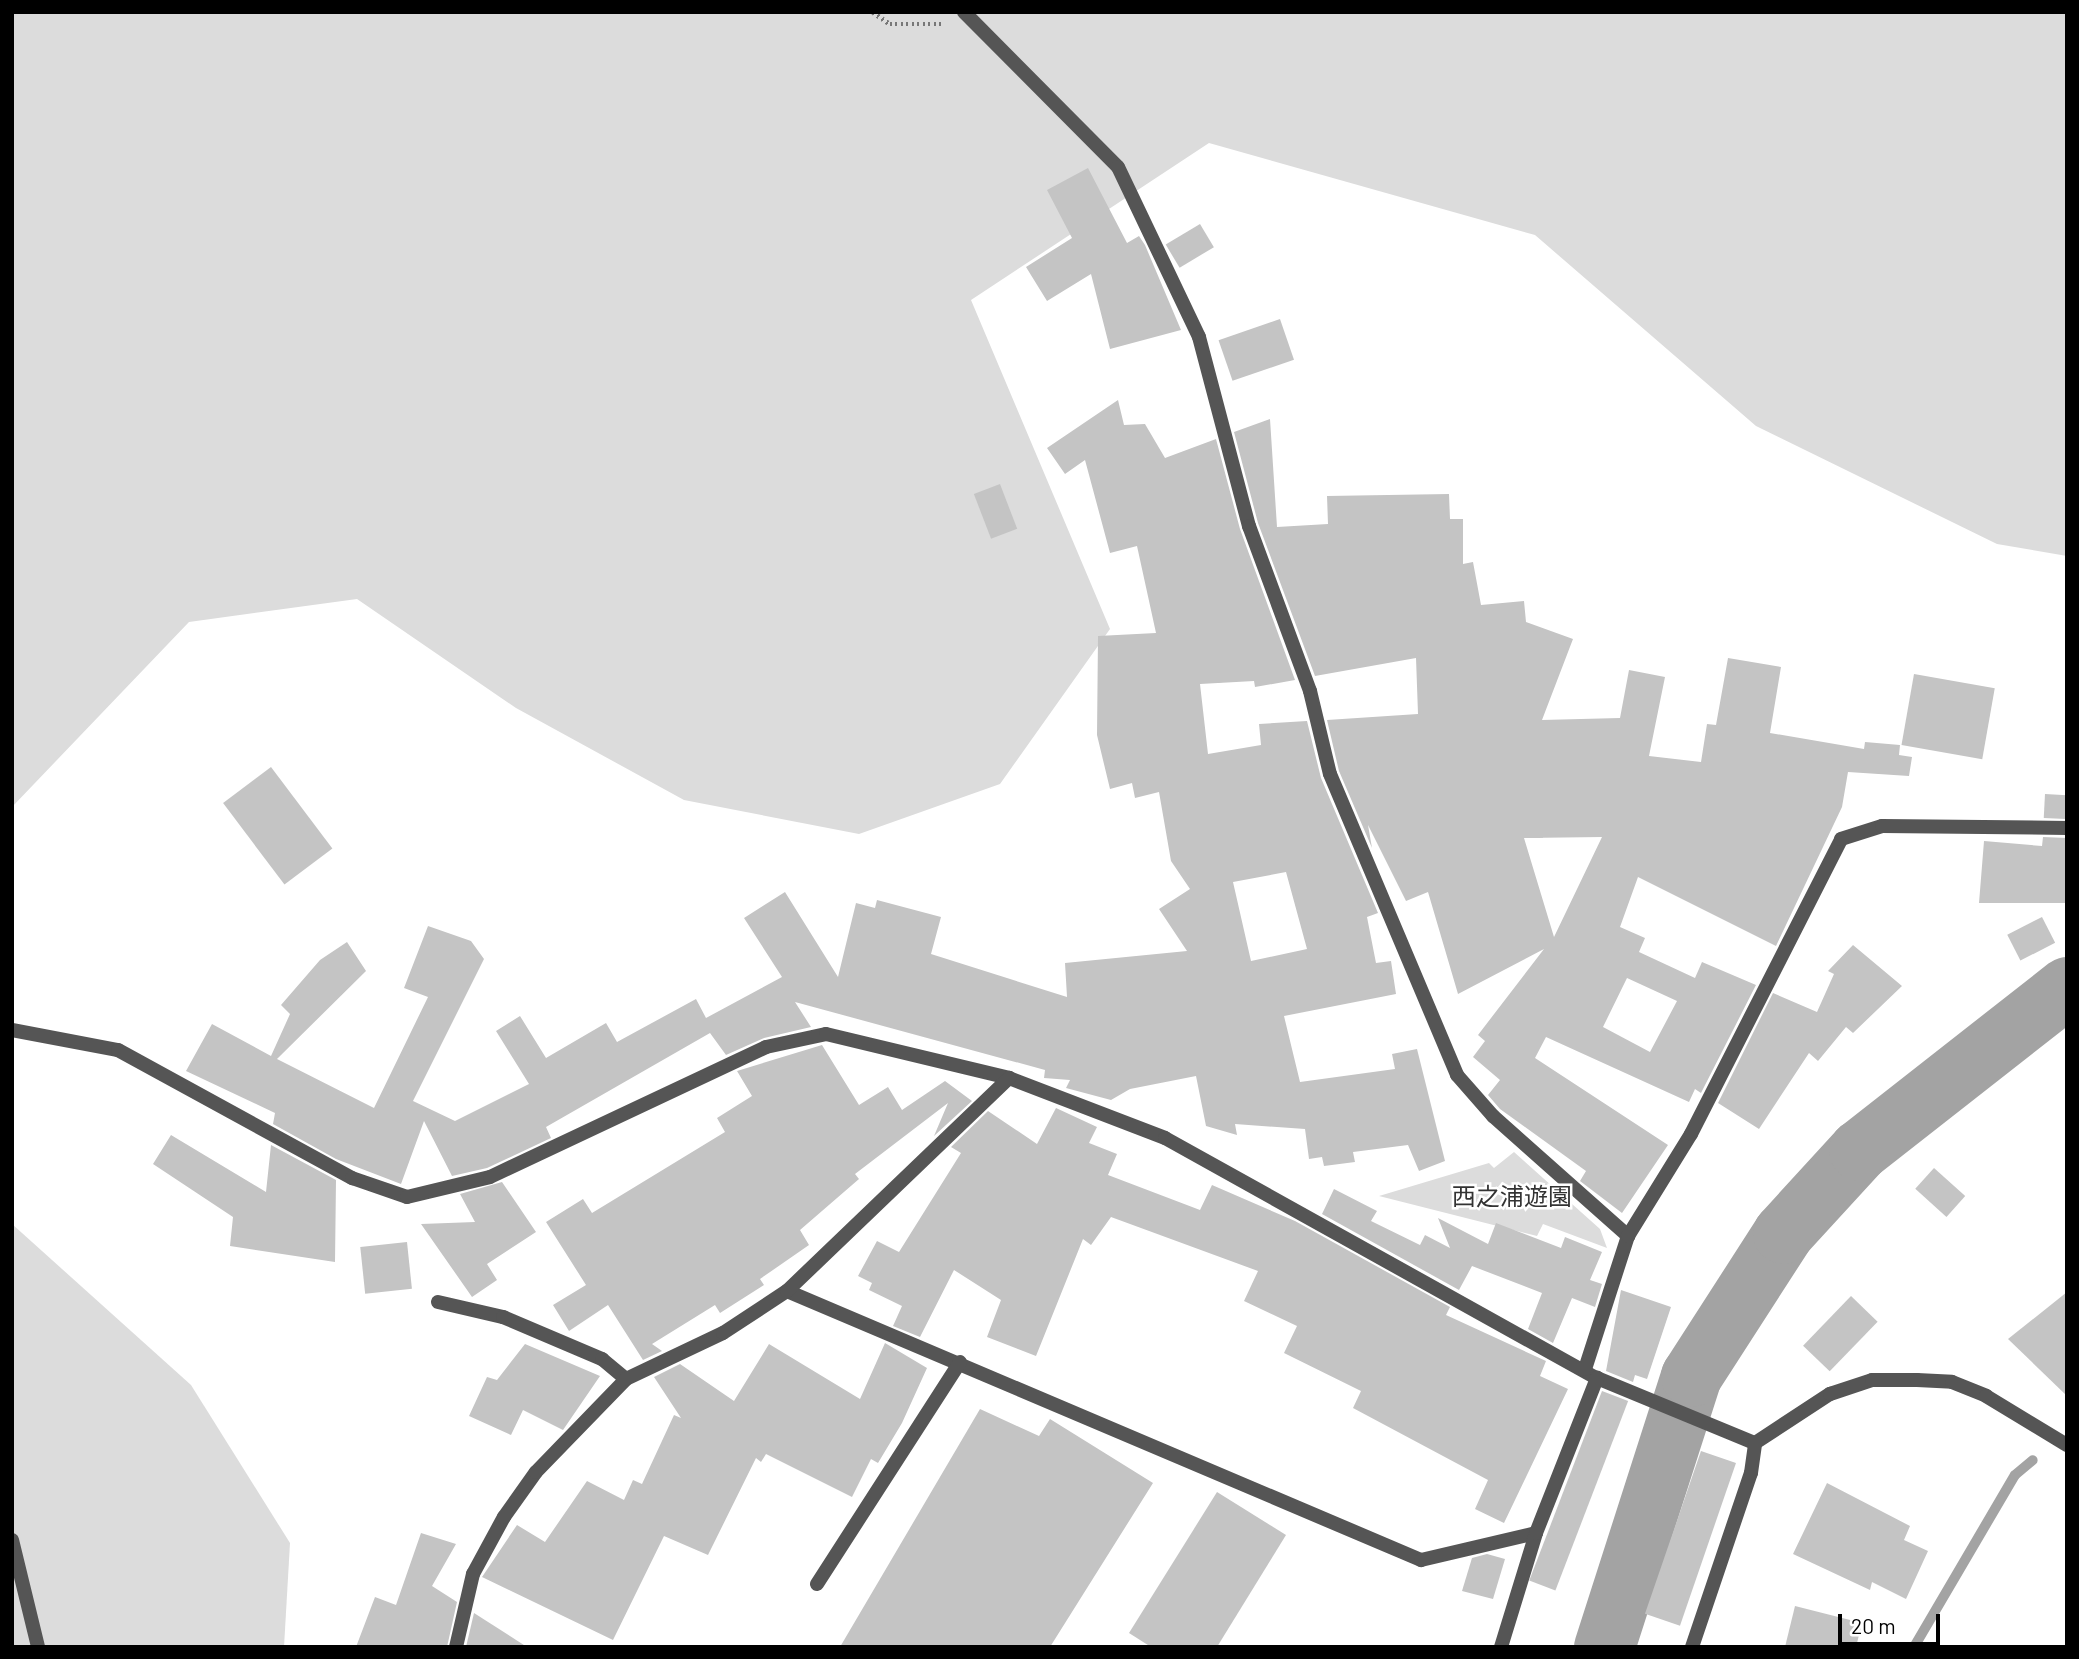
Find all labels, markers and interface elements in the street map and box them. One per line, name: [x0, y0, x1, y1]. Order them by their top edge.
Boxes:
park label: 西之浦遊園: [1452, 1182, 1572, 1210]
scale bar: [1841, 1600, 1942, 1644]
text: 20 m: [1851, 1613, 1896, 1638]

